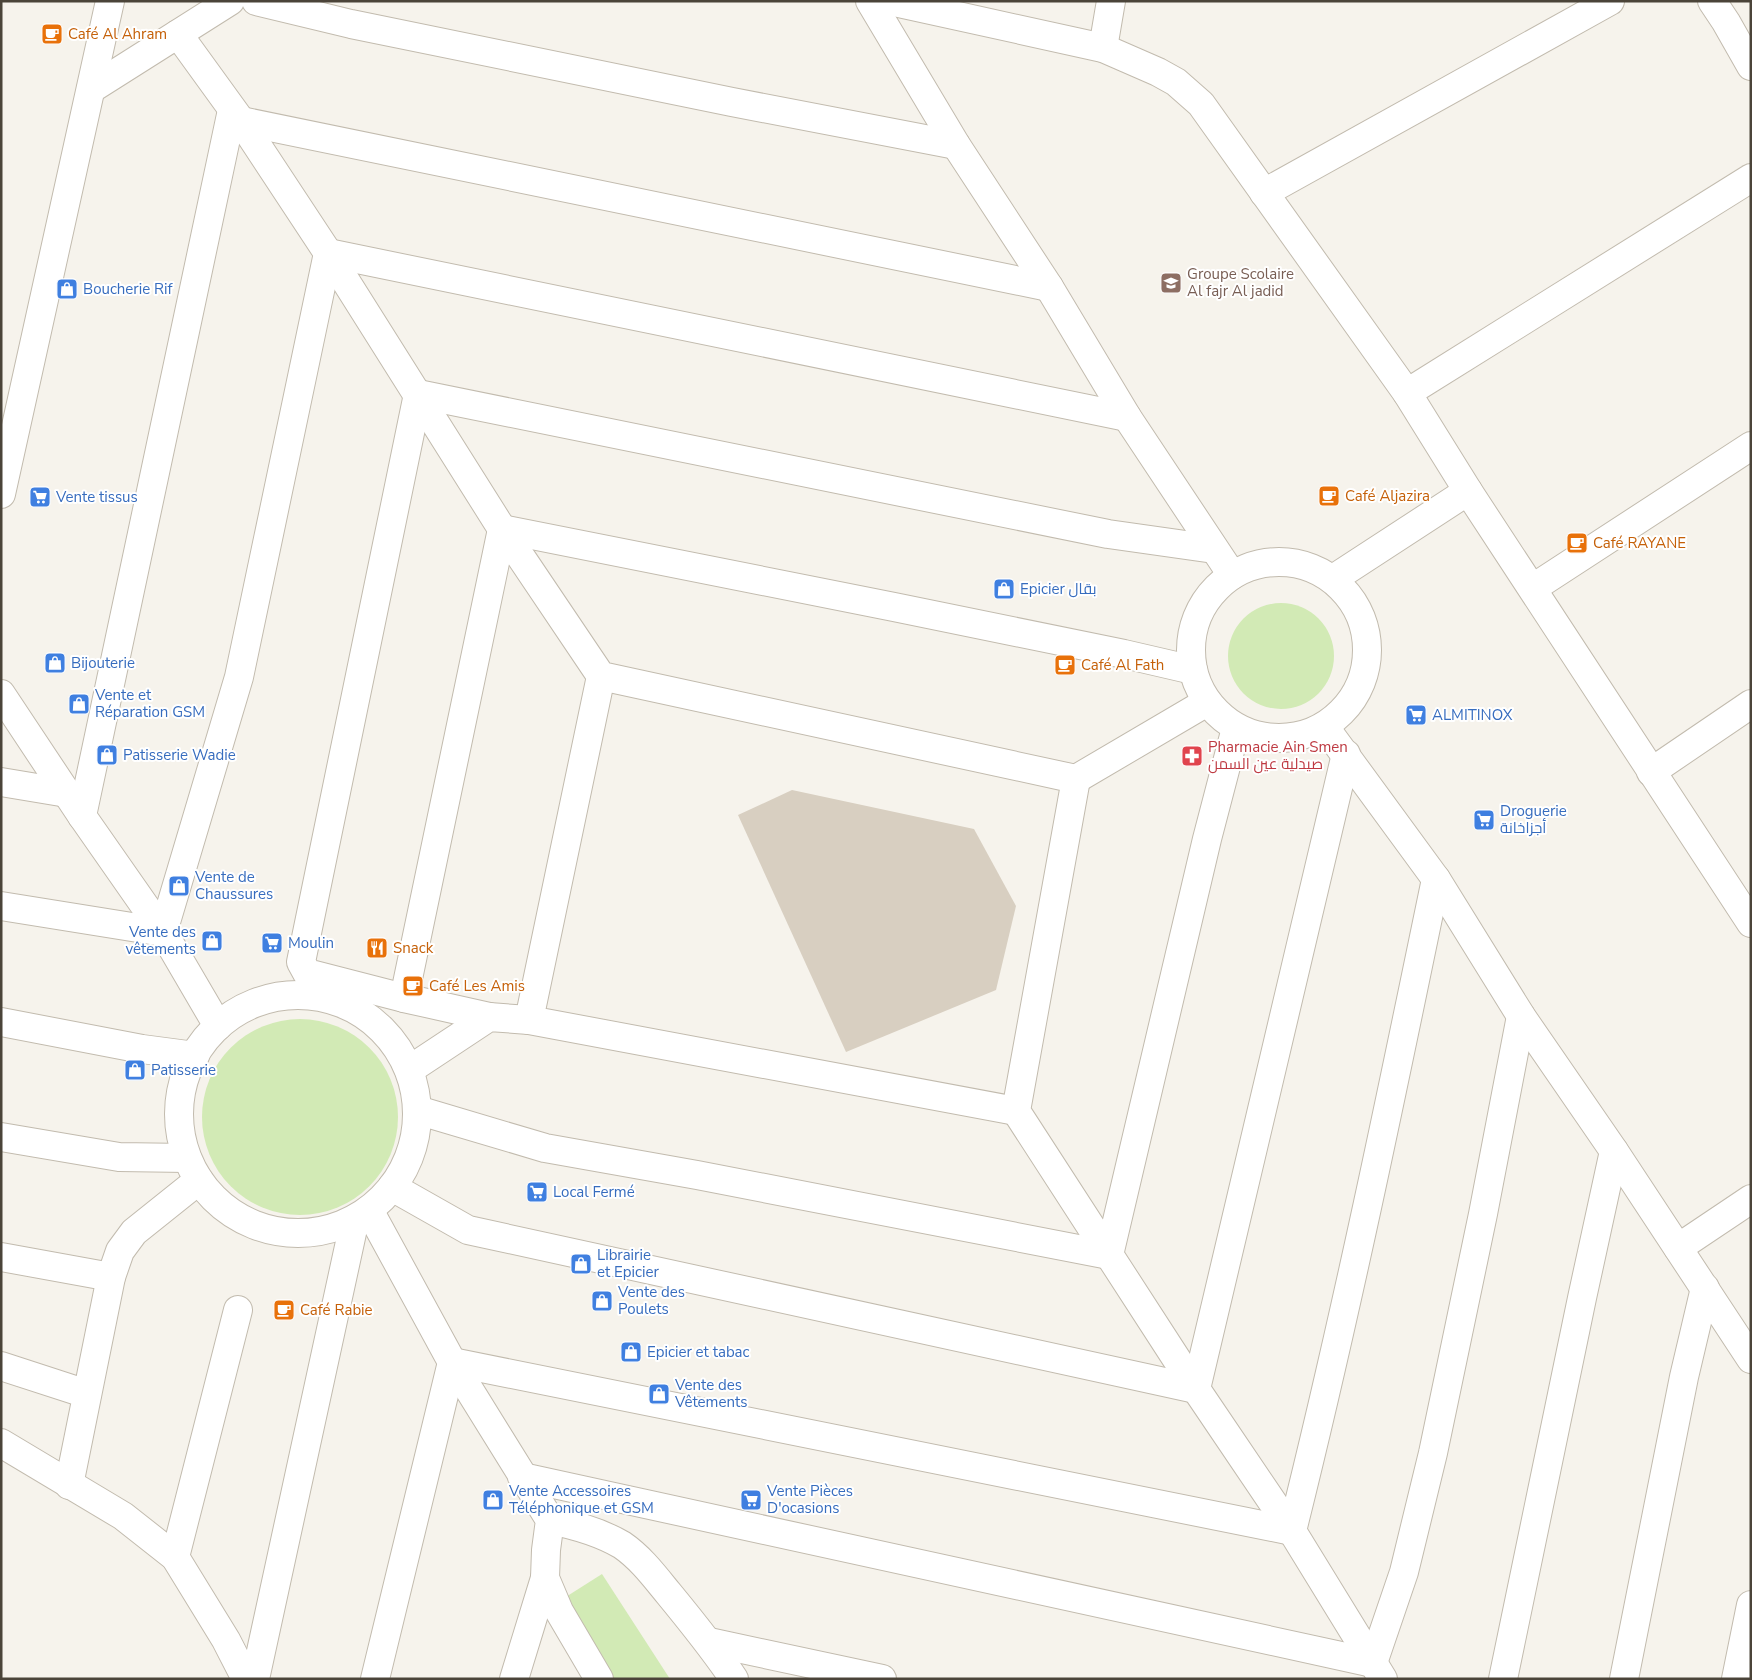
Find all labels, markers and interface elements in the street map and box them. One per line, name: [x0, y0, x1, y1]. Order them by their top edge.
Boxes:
cafe icon: Café Al Ahram: [40, 22, 64, 46]
place label: Café Al Ahram: [68, 24, 167, 44]
place label: Groupe Scolaire Al fajr Al jadid: [1187, 264, 1294, 301]
school or university icon: Groupe Scolaire Al fajr Al jadid: [1159, 271, 1183, 295]
shop icon: Boucherie Rif: [55, 277, 79, 301]
place label: Boucherie Rif: [83, 279, 174, 299]
cafe icon: Café Aljazira: [1317, 484, 1341, 508]
supermarket icon: Vente tissus: [28, 485, 52, 509]
place label: Café Aljazira: [1345, 486, 1430, 506]
place label: Vente tissus: [55, 487, 138, 507]
cafe icon: Café RAYANE: [1565, 531, 1589, 555]
place label: Café RAYANE: [1593, 533, 1686, 553]
shop icon: Epicier بقال: [992, 577, 1016, 601]
place label: Epicier بقال: [1020, 579, 1097, 599]
shop icon: Bijouterie: [43, 651, 67, 675]
place label: Bijouterie: [71, 653, 135, 673]
cafe icon: Café Al Fath: [1053, 653, 1077, 677]
place label: Café Al Fath: [1081, 655, 1164, 675]
place label: Vente et Réparation GSM: [94, 685, 205, 722]
shop icon: Vente et Réparation GSM: [67, 692, 91, 716]
supermarket icon: ALMITINOX: [1404, 703, 1428, 727]
place label: ALMITINOX: [1432, 705, 1513, 725]
place label: Pharmacie Ain Smen صيدلية عين السمن: [1208, 737, 1348, 774]
shop icon: Patisserie Wadie: [95, 743, 119, 767]
pharmacy icon: Pharmacie Ain Smen صيدلية عين السمن: [1180, 744, 1204, 768]
place label: Patisserie Wadie: [123, 745, 236, 765]
place label: Droguerie أجزاخانة: [1500, 801, 1567, 838]
supermarket icon: Droguerie أجزاخانة: [1472, 808, 1496, 832]
place label: Vente de Chaussures: [194, 867, 273, 904]
shop icon: Vente de Chaussures: [167, 874, 191, 898]
place label: Vente des vêtements: [125, 922, 196, 959]
shop icon: Vente des vêtements: [200, 929, 224, 953]
supermarket icon: Moulin: [260, 931, 284, 955]
place label: Moulin: [288, 933, 334, 953]
restaurant icon: Snack: [365, 936, 389, 960]
place label: Snack: [393, 938, 434, 958]
cafe icon: Café Les Amis: [401, 974, 425, 998]
place label: Café Les Amis: [429, 976, 525, 996]
shop icon: Patisserie: [123, 1058, 147, 1082]
place label: Patisserie: [151, 1060, 216, 1080]
supermarket icon: Local Fermé: [525, 1180, 549, 1204]
place label: Local Fermé: [553, 1182, 635, 1202]
place label: Librairie et Epicier: [597, 1245, 659, 1282]
shop icon: Librairie et Epicier: [569, 1252, 593, 1276]
place label: Vente des Poulets: [617, 1282, 685, 1319]
shop icon: Vente des Poulets: [590, 1289, 614, 1313]
cafe icon: Café Rabie: [272, 1298, 296, 1322]
place label: Café Rabie: [300, 1300, 373, 1320]
shop icon: Epicier et tabac: [619, 1340, 643, 1364]
place label: Epicier et tabac: [647, 1342, 750, 1362]
place label: Vente des Vêtements: [674, 1375, 747, 1412]
shop icon: Vente des Vêtements: [647, 1382, 671, 1406]
place label: Vente Accessoires Téléphonique et GSM: [508, 1481, 654, 1518]
place label: Vente Pièces D'ocasions: [766, 1481, 853, 1518]
shop icon: Vente Accessoires Téléphonique et GSM: [481, 1488, 505, 1512]
supermarket icon: Vente Pièces D'ocasions: [739, 1488, 763, 1512]

